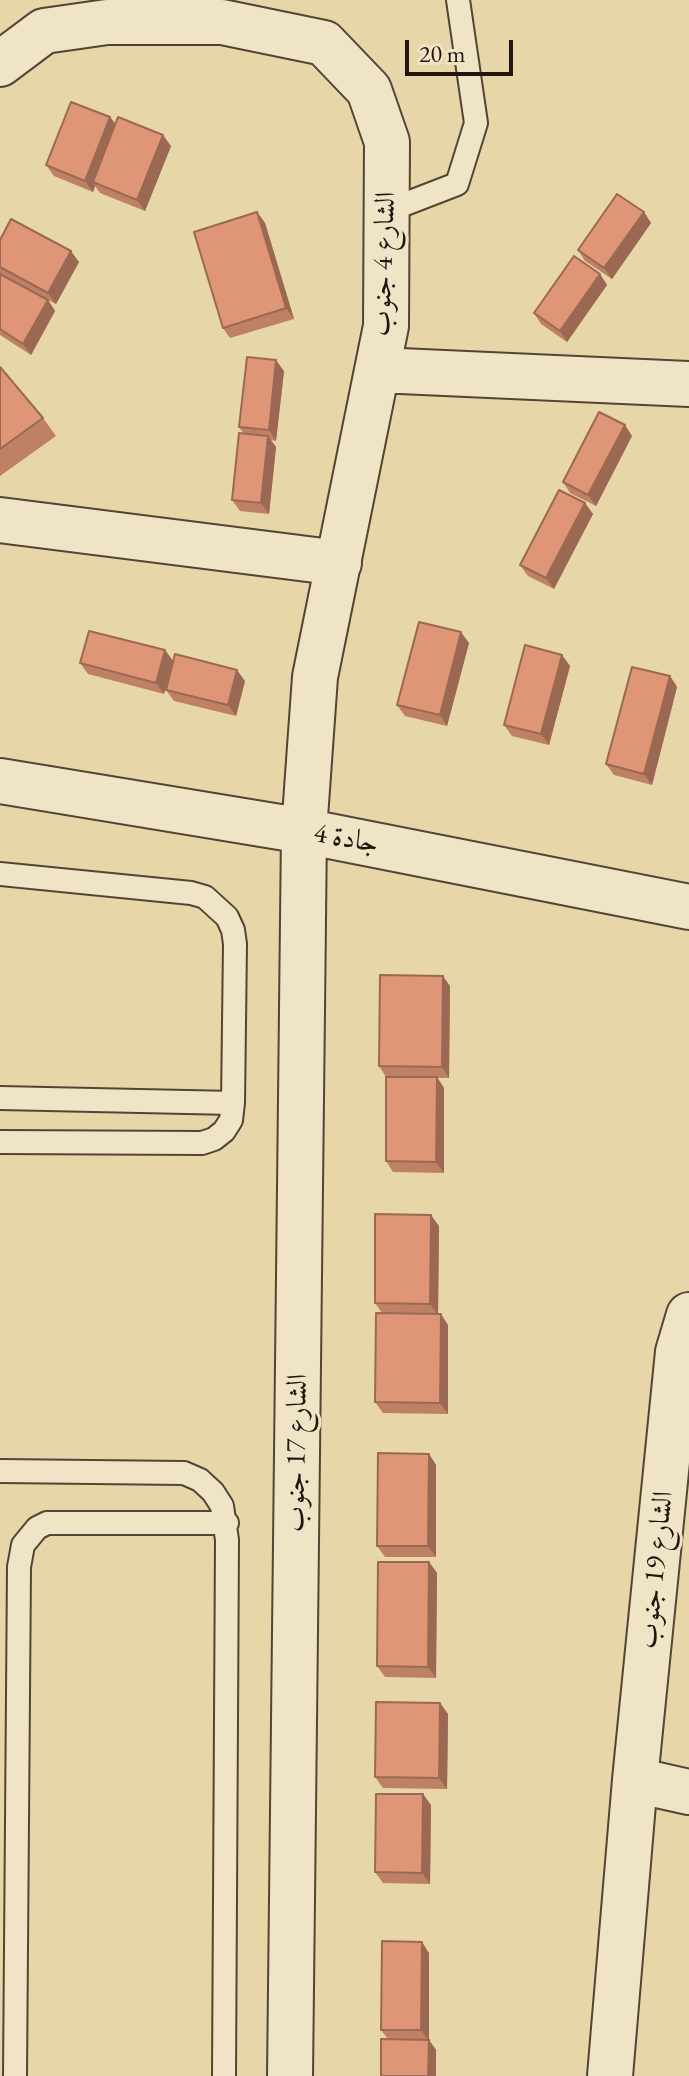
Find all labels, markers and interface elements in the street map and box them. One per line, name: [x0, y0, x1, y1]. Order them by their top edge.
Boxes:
scale bar: [409, 24, 517, 74]
text: 20 m: [419, 38, 466, 69]
street label: الشارع 4 جنوب: [365, 191, 403, 337]
street label: جادة 4: [311, 817, 381, 861]
street label: الشارع 17 جنوب: [279, 1374, 315, 1532]
street label: الشارع 19 جنوب: [631, 1489, 681, 1651]

